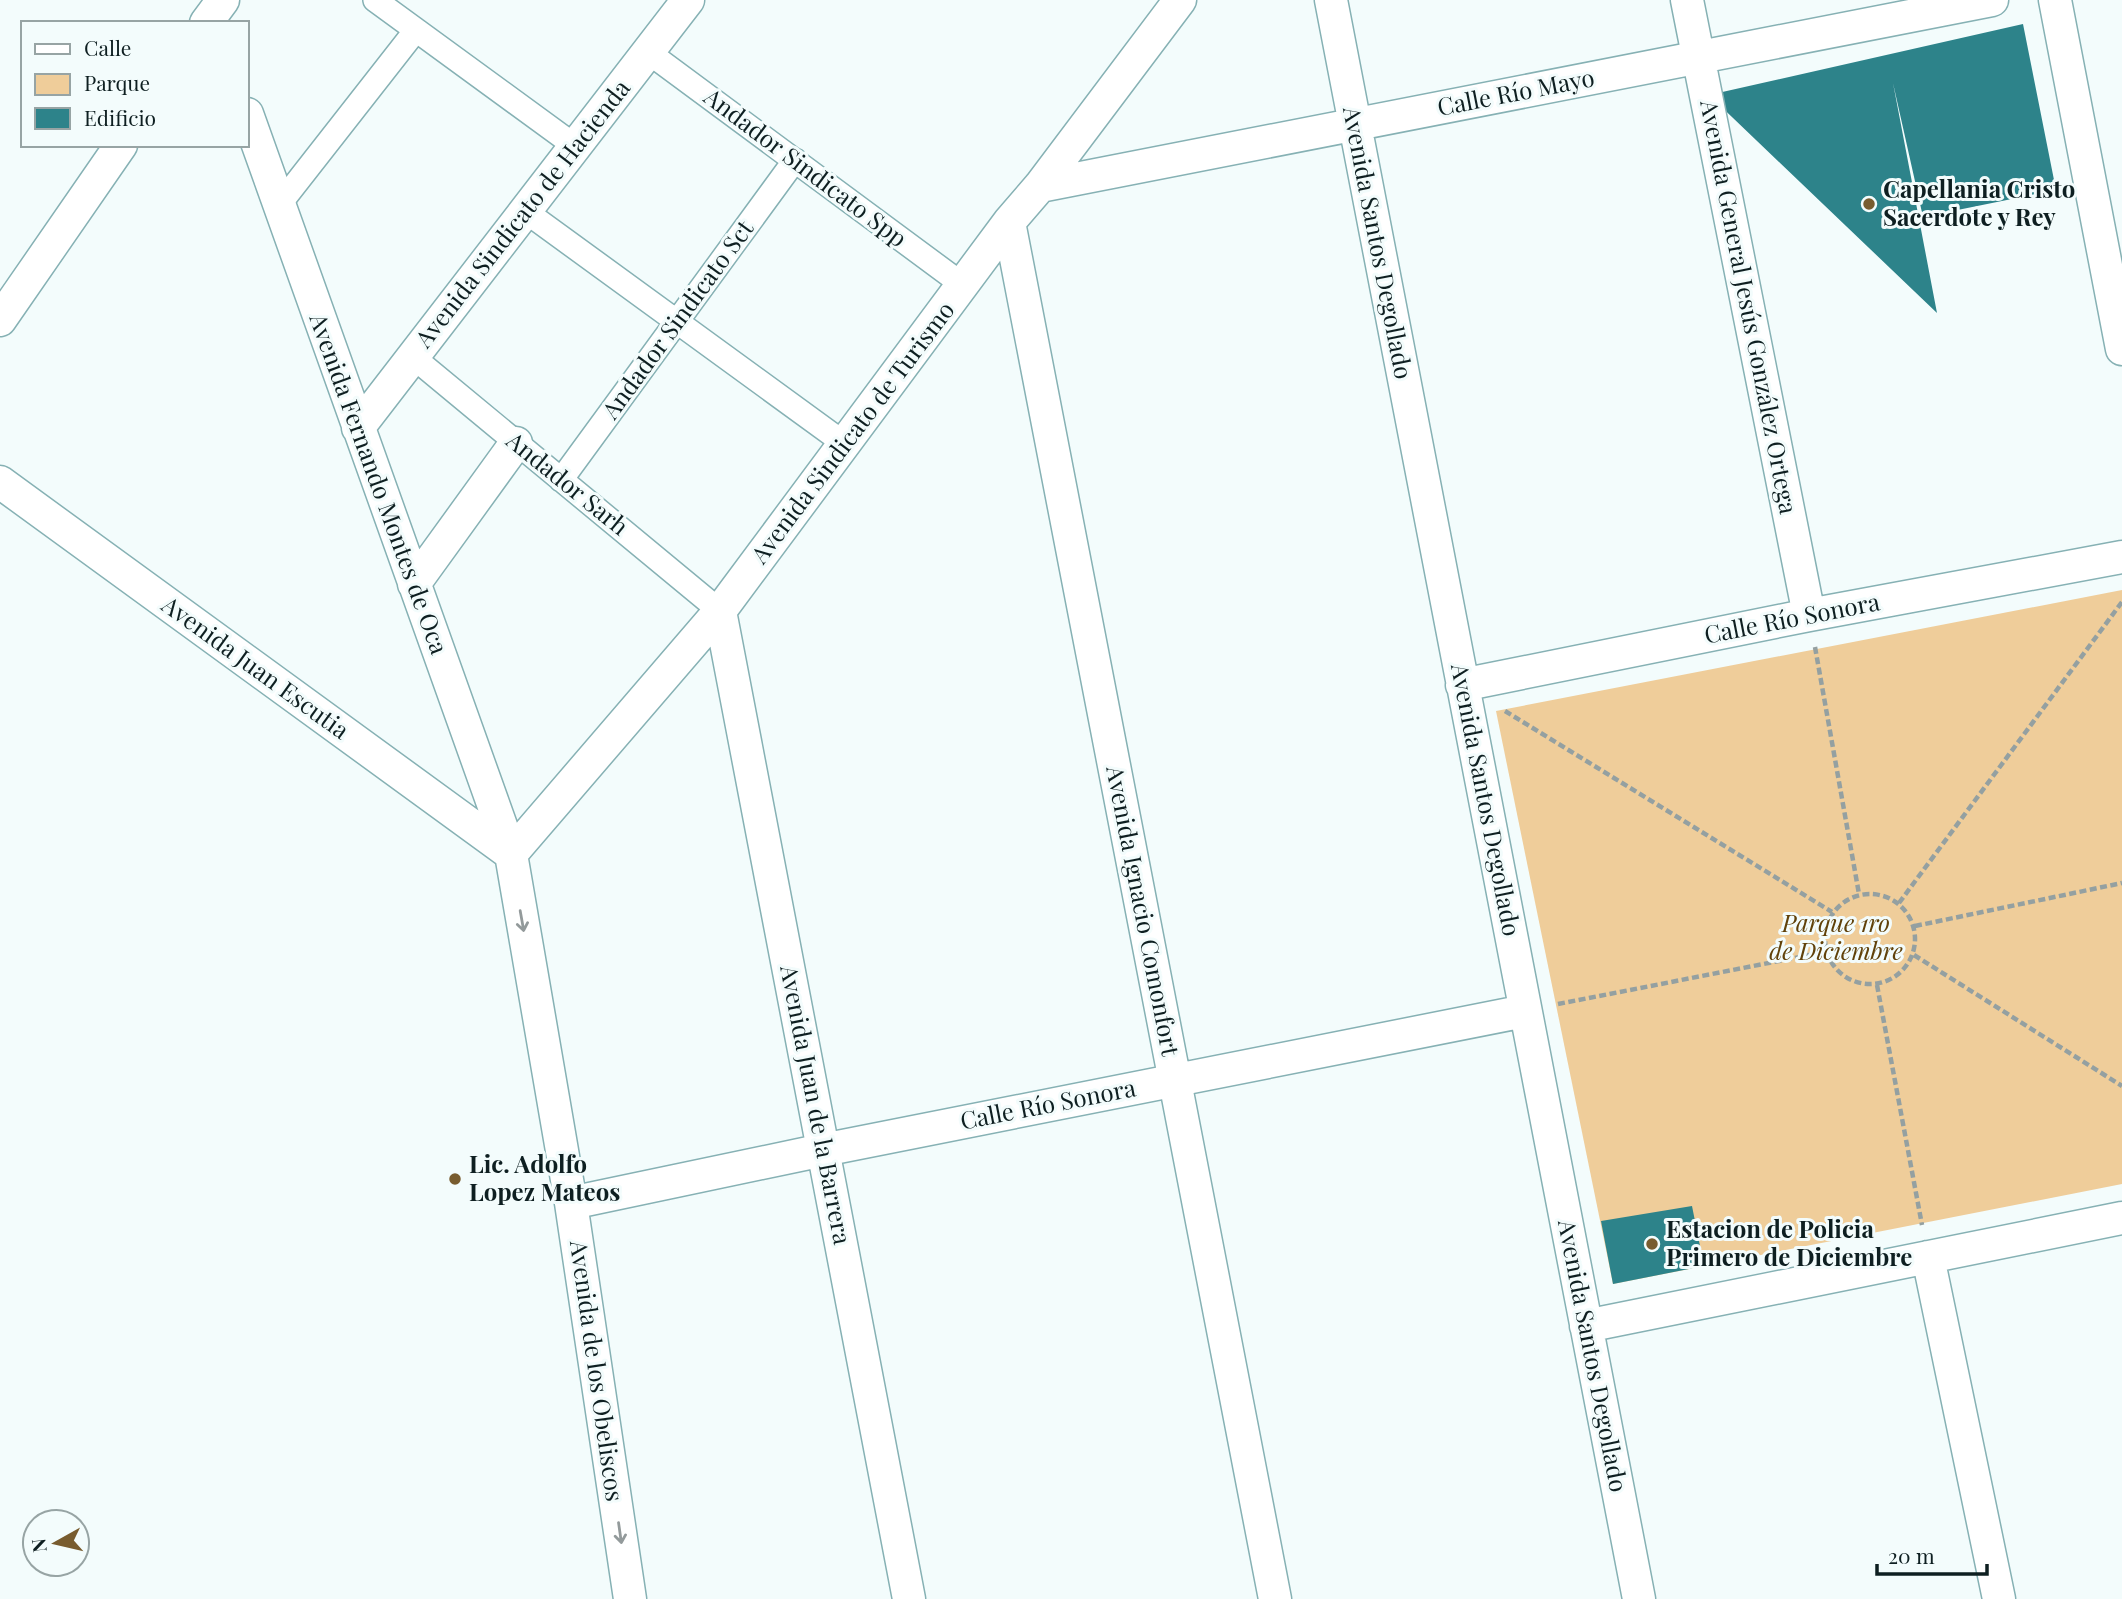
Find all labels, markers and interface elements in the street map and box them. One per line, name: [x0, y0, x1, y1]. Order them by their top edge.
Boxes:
legend: [21, 21, 248, 147]
text: Calle: [84, 33, 131, 61]
street label: Calle Río Mayo: [1434, 60, 1597, 122]
text: Parque: [84, 68, 150, 96]
street label: Avenida Sindicato de Hacienda: [406, 72, 636, 354]
street label: Andador Sindicato Spp: [698, 79, 914, 253]
street label: Avenida General Jesús González Ortega: [1694, 96, 1806, 516]
text: Edificio: [84, 103, 156, 131]
street label: Avenida Santos Degollado: [1337, 103, 1421, 382]
place label: Capellania Cristo Sacerdote y Rey: [1883, 172, 2075, 232]
marker: Capellania Cristo Sacerdote y Rey: [1861, 196, 1877, 212]
street label: Andador Sindicato Sct: [593, 213, 760, 425]
street label: Avenida Sindicato de Turismo: [742, 294, 960, 570]
street label: Avenida Fernando Montes de Oca: [303, 308, 457, 658]
street label: Andador Sarh: [500, 423, 636, 541]
street label: Calle Río Sonora: [1701, 584, 1882, 650]
street label: Avenida Juan Escutia: [155, 587, 356, 745]
street label: Avenida Santos Degollado: [1445, 660, 1529, 939]
street label: Avenida Ignacio Comonfort: [1100, 762, 1188, 1059]
park label: Parque 1ro de Diciembre: [1769, 906, 1903, 966]
one-way arrow: [516, 909, 529, 932]
street label: Avenida Juan de la Barrera: [774, 961, 860, 1247]
street label: Calle Río Sonora: [957, 1070, 1138, 1136]
place label: Lic. Adolfo Lopez Mateos: [469, 1147, 620, 1207]
marker: Lic. Adolfo Lopez Mateos: [447, 1171, 463, 1187]
place label: Estacion de Policia Primero de Diciembre: [1666, 1212, 1912, 1272]
street label: Avenida Santos Degollado: [1552, 1216, 1636, 1495]
marker: Estacion de Policia Primero de Diciembre: [1644, 1236, 1660, 1252]
street label: Avenida de los Obeliscos: [564, 1237, 632, 1503]
north arrow: [21, 1508, 91, 1578]
one-way arrow: [614, 1521, 627, 1544]
scale bar: [1877, 1532, 1987, 1576]
text: N: [24, 1537, 52, 1554]
text: 20 m: [1888, 1541, 1935, 1569]

